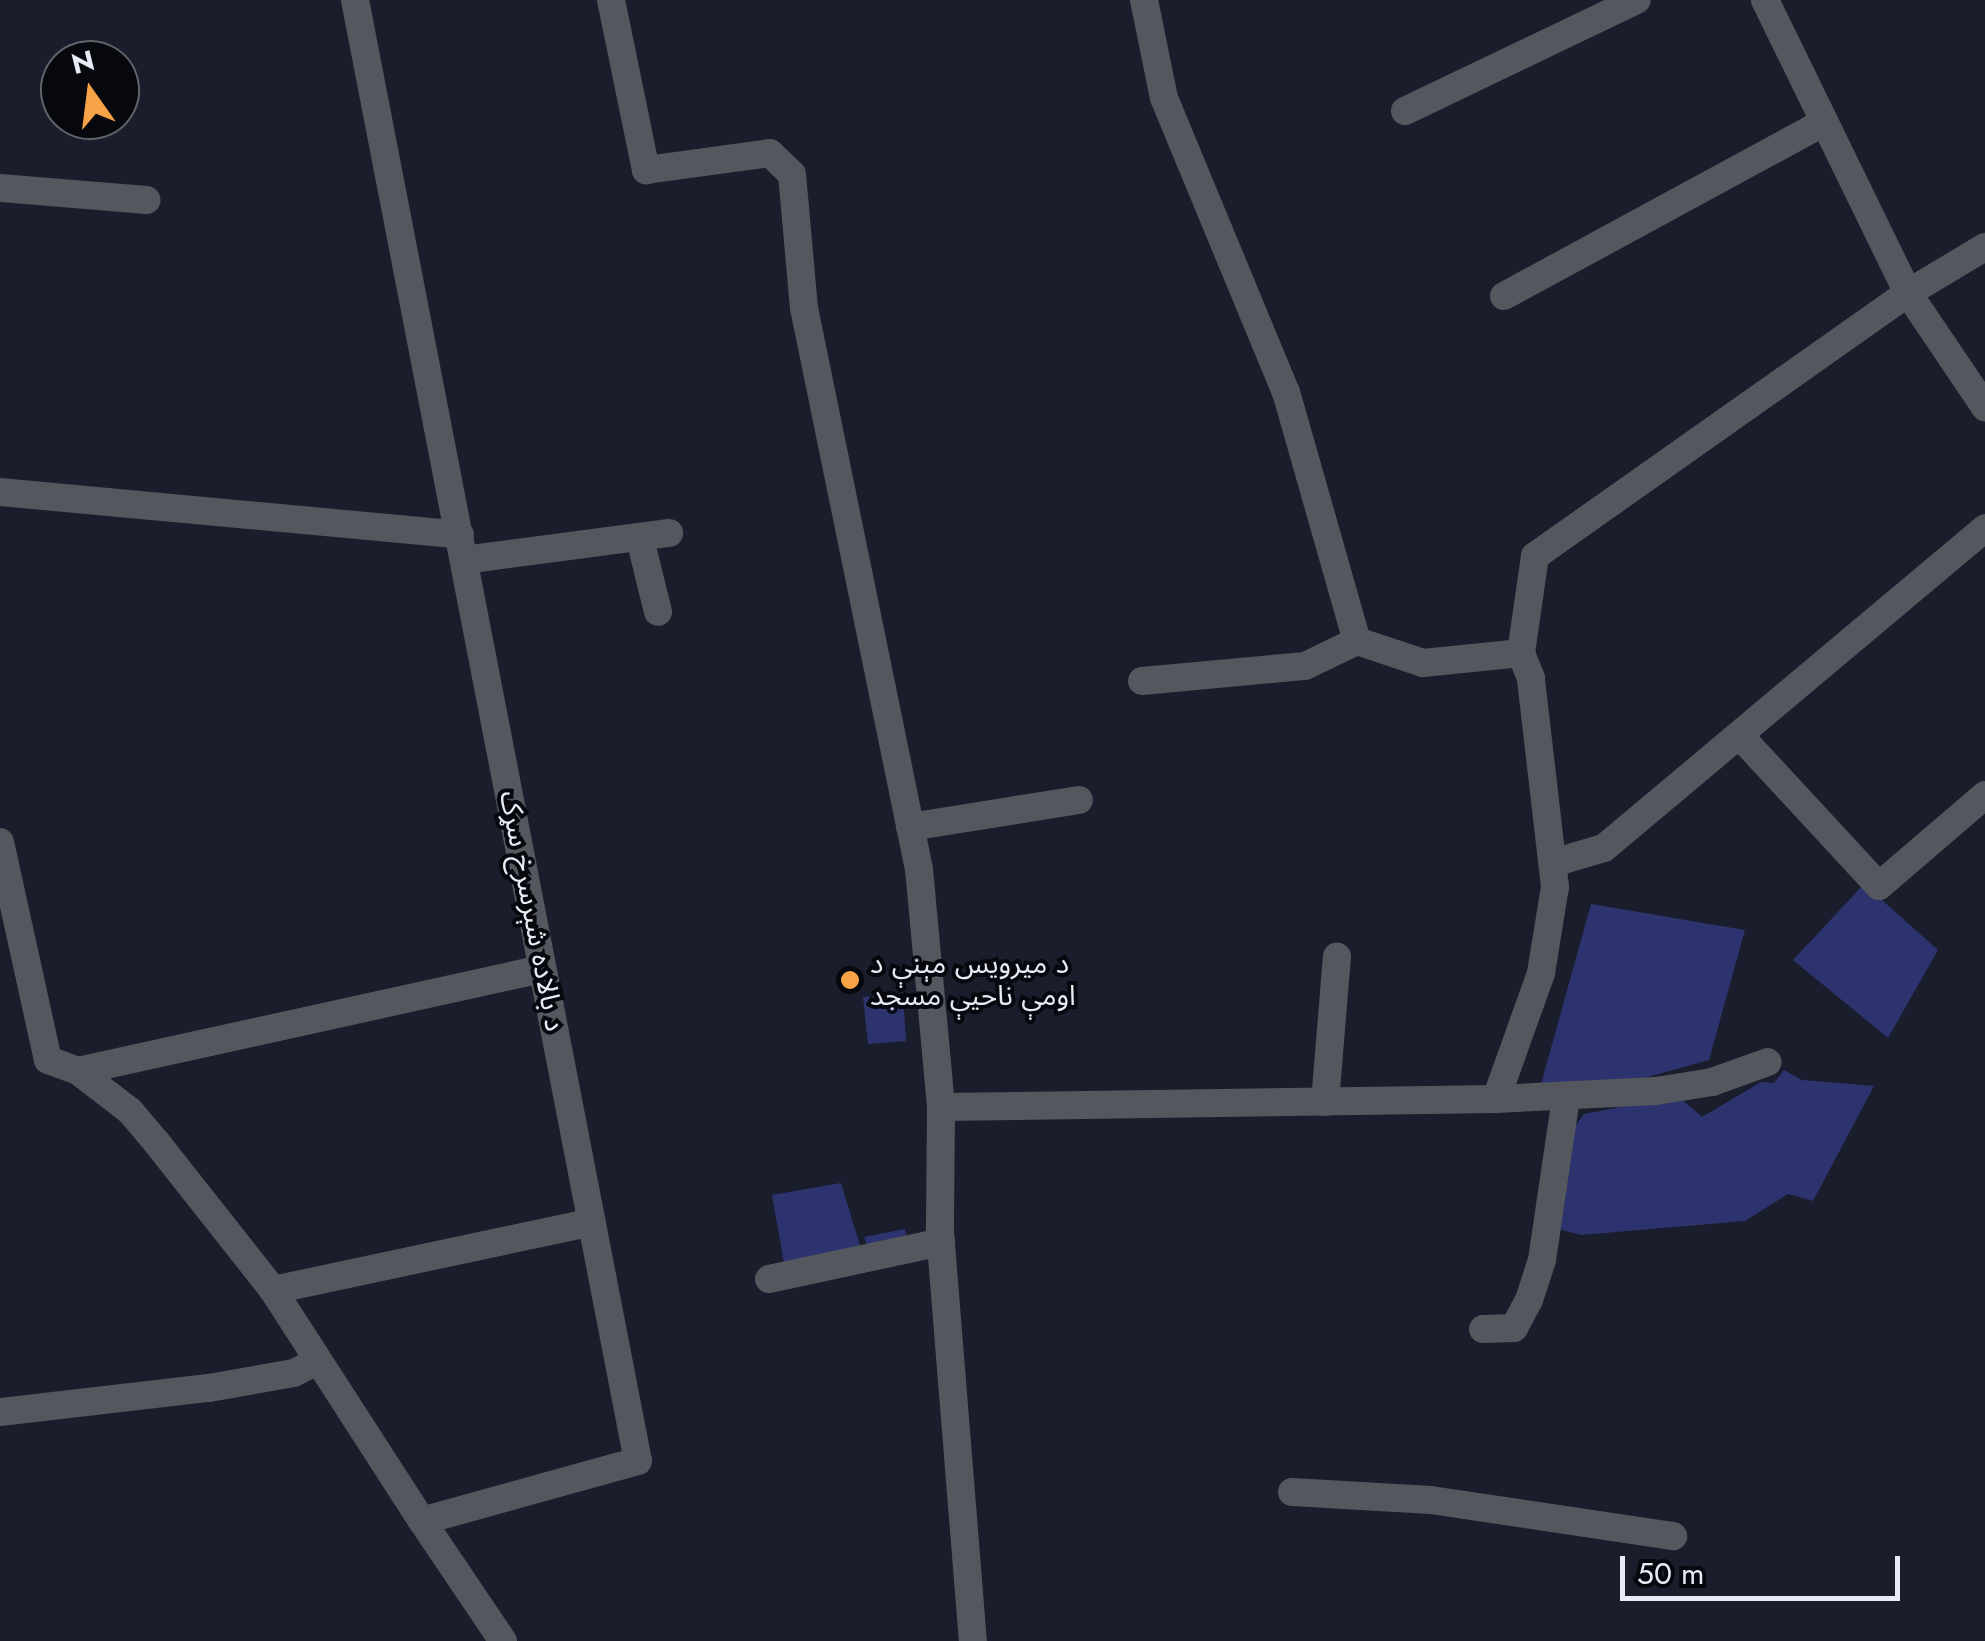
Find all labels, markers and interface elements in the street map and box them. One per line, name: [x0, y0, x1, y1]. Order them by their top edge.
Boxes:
north arrow: [40, 40, 140, 140]
text: N: [67, 40, 99, 85]
street label: د بالاده شېرسرخ سړک: [492, 788, 572, 1034]
place label: د ميرویس مېنې د اومې ناحيې مسجد: [870, 947, 1076, 1013]
marker: د ميرویس مېنې د اومې ناحيې مسجد: [839, 969, 861, 991]
scale bar: [1625, 1536, 1905, 1598]
text: 50 m: [1637, 1552, 1704, 1595]

